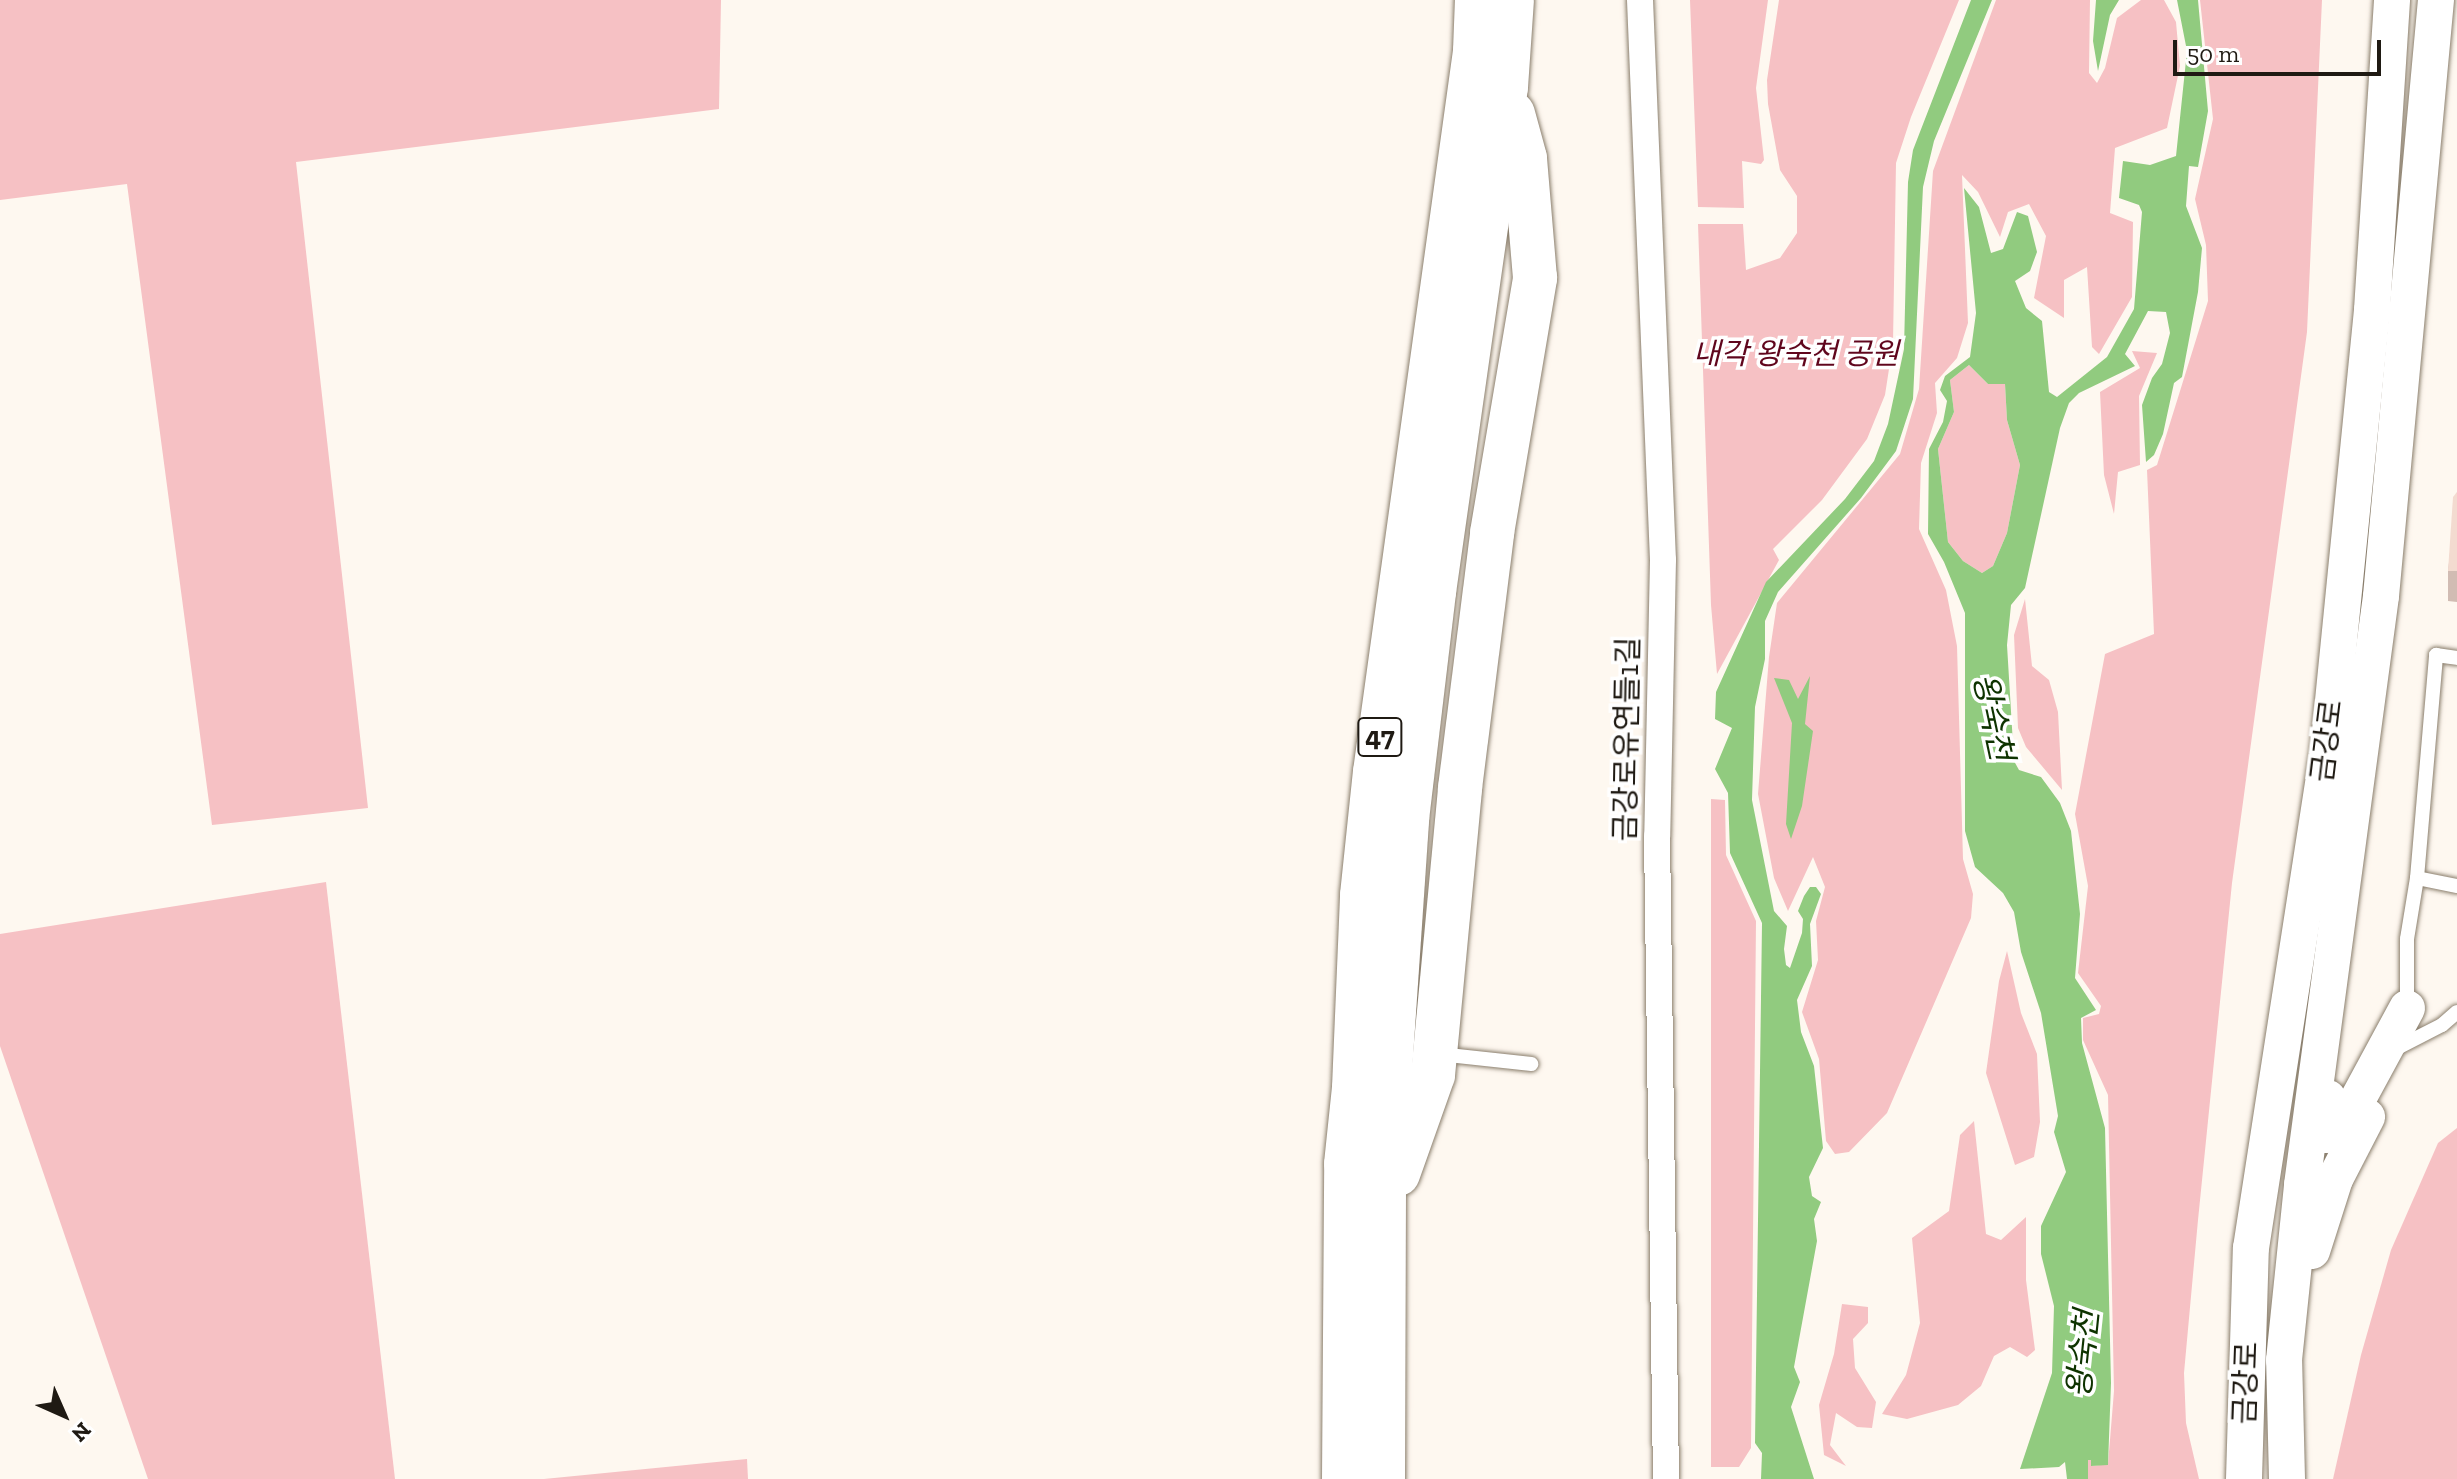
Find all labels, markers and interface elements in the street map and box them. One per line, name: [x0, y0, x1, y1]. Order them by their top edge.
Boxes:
scale bar: [2177, 24, 2385, 74]
text: 50 m: [2187, 39, 2239, 68]
park label: 내각 왕숙천 공원: [1693, 336, 1899, 372]
street label: 금강로유연들1길: [1607, 636, 1647, 842]
water label: 왕숙천: [1965, 670, 2021, 764]
street label: 금강로: [2304, 698, 2350, 784]
road number: 47: [1356, 713, 1404, 761]
water label: 왕숙천: [2059, 1308, 2107, 1400]
street label: 금강로: [2227, 1341, 2265, 1425]
north arrow: [24, 1375, 104, 1455]
text: N: [66, 1417, 97, 1448]

